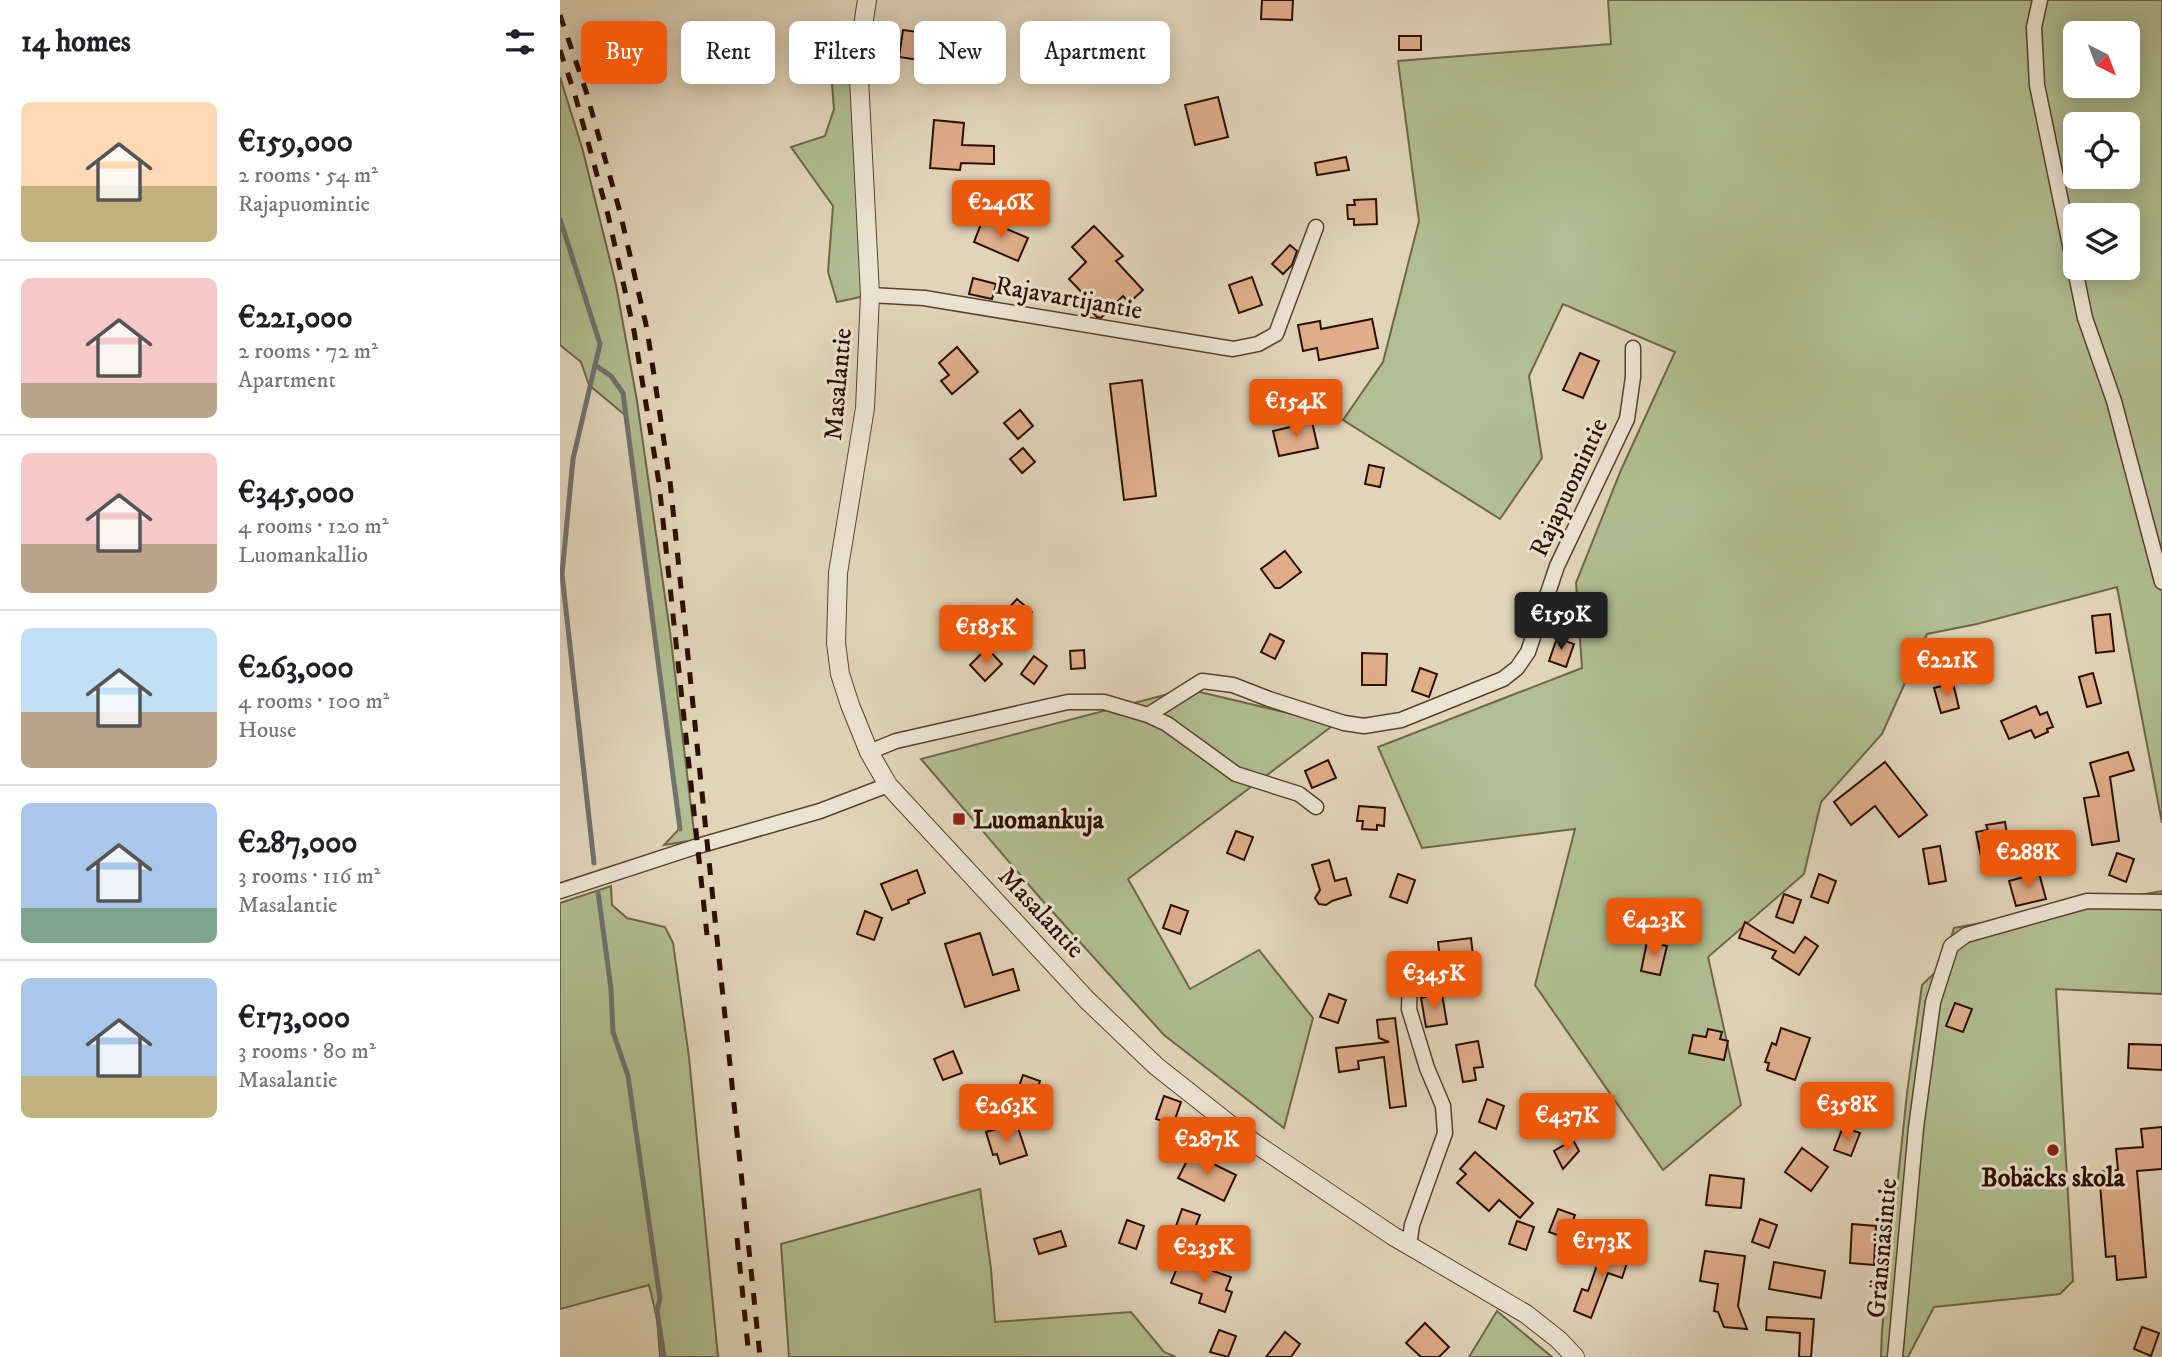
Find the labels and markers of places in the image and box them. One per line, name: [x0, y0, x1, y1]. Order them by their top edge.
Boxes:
pin: €246K: [952, 180, 1050, 240]
pin: €154K: [1247, 380, 1345, 439]
pin: €159K: [1512, 592, 1610, 652]
pin: €185K: [937, 606, 1035, 665]
pin: €221K: [1898, 638, 1996, 698]
place label: Luomankuja: [973, 804, 1105, 837]
marker: Luomankuja: [951, 811, 967, 827]
pin: €288K: [1979, 830, 2077, 890]
pin: €423K: [1605, 898, 1703, 958]
pin: €345K: [1385, 951, 1483, 1011]
pin: €358K: [1798, 1082, 1896, 1142]
pin: €263K: [957, 1084, 1055, 1144]
pin: €437K: [1518, 1094, 1616, 1153]
pin: €287K: [1158, 1118, 1256, 1177]
marker: Bobäcks skola: [2045, 1142, 2061, 1158]
place label: Bobäcks skola: [1981, 1162, 2126, 1195]
pin: €173K: [1553, 1220, 1651, 1279]
pin: €235K: [1155, 1226, 1253, 1285]

